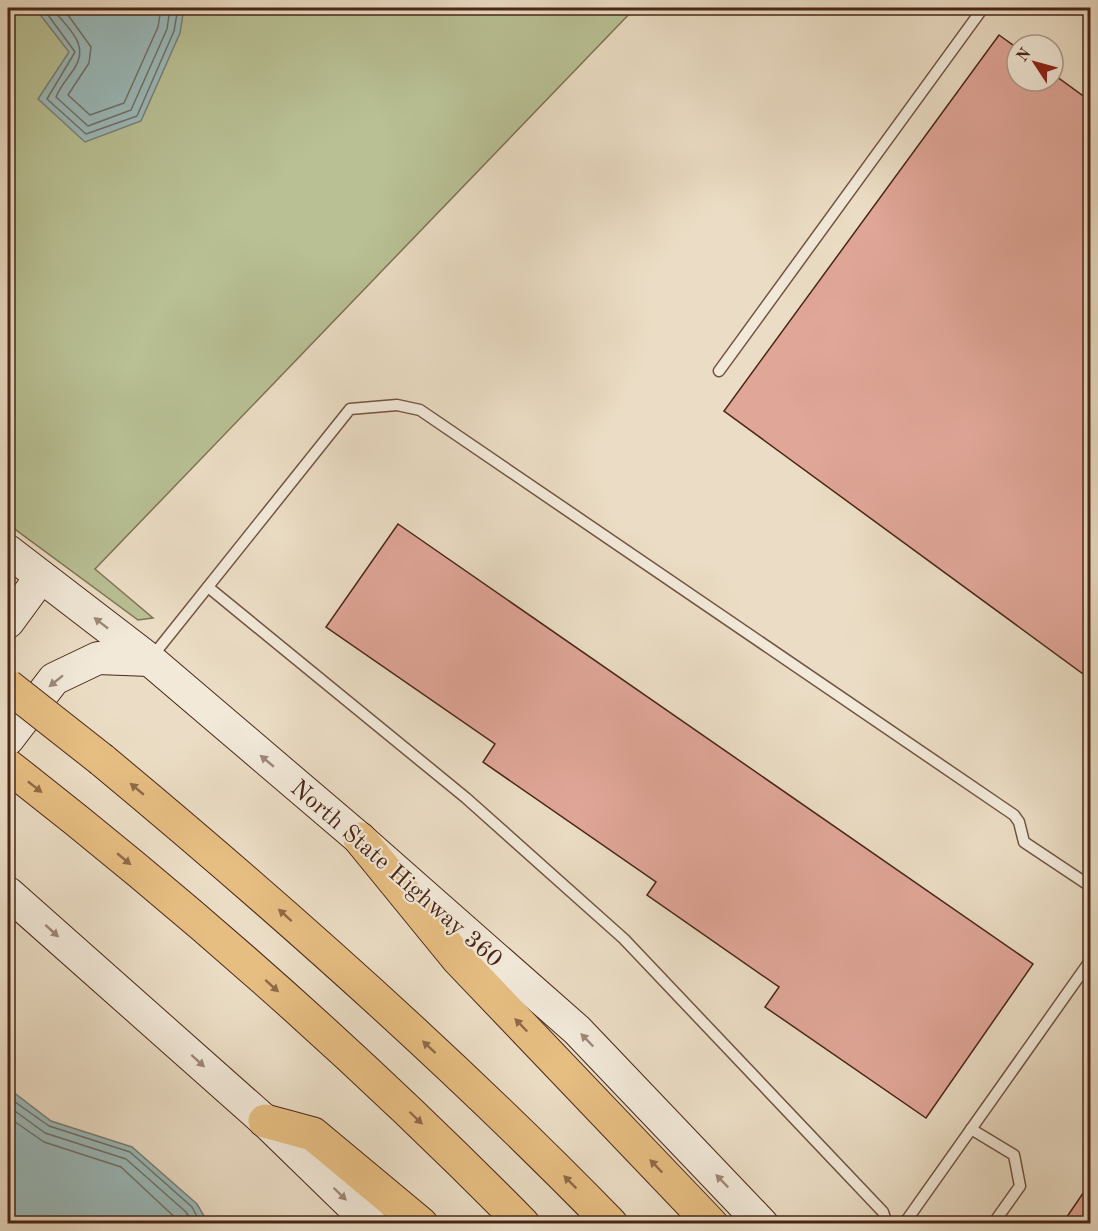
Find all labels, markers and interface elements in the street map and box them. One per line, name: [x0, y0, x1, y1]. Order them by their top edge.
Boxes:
north arrow: [1005, 33, 1065, 93]
text: N: [1014, 45, 1035, 65]
one-way arrow: [93, 616, 109, 629]
one-way arrow: [48, 674, 63, 687]
one-way arrow: [259, 754, 275, 767]
street label: North State Highway 360: [285, 776, 506, 973]
one-way arrow: [27, 781, 43, 794]
one-way arrow: [129, 782, 145, 795]
one-way arrow: [116, 853, 132, 866]
one-way arrow: [278, 909, 293, 922]
one-way arrow: [44, 924, 59, 937]
one-way arrow: [264, 979, 279, 992]
one-way arrow: [514, 1018, 528, 1033]
one-way arrow: [580, 1034, 594, 1048]
one-way arrow: [423, 1040, 437, 1054]
one-way arrow: [190, 1054, 205, 1068]
one-way arrow: [409, 1110, 423, 1124]
one-way arrow: [649, 1159, 663, 1174]
one-way arrow: [563, 1175, 577, 1189]
one-way arrow: [715, 1175, 729, 1189]
one-way arrow: [333, 1186, 347, 1200]

